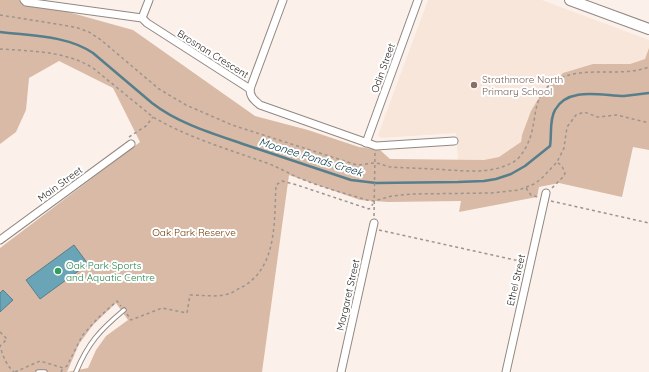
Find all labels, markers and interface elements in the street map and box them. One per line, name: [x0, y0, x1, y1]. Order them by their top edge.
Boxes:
street label: Brosnan Crescent: [175, 27, 252, 81]
street label: Odin Street: [368, 41, 398, 95]
place label: Strathmore North Primary School: [482, 73, 563, 98]
marker: Strathmore North Primary School: [469, 80, 479, 90]
water label: Moonee Ponds Creek: [257, 135, 366, 180]
street label: Main Street: [35, 163, 85, 205]
park label: Oak Park Reserve: [152, 226, 236, 239]
street label: Ethel Street: [504, 252, 528, 307]
street label: Margaret Street: [333, 257, 363, 332]
place label: Oak Park Sports and Aquatic Centre: [66, 259, 155, 284]
marker: Oak Park Sports and Aquatic Centre: [53, 266, 63, 276]

